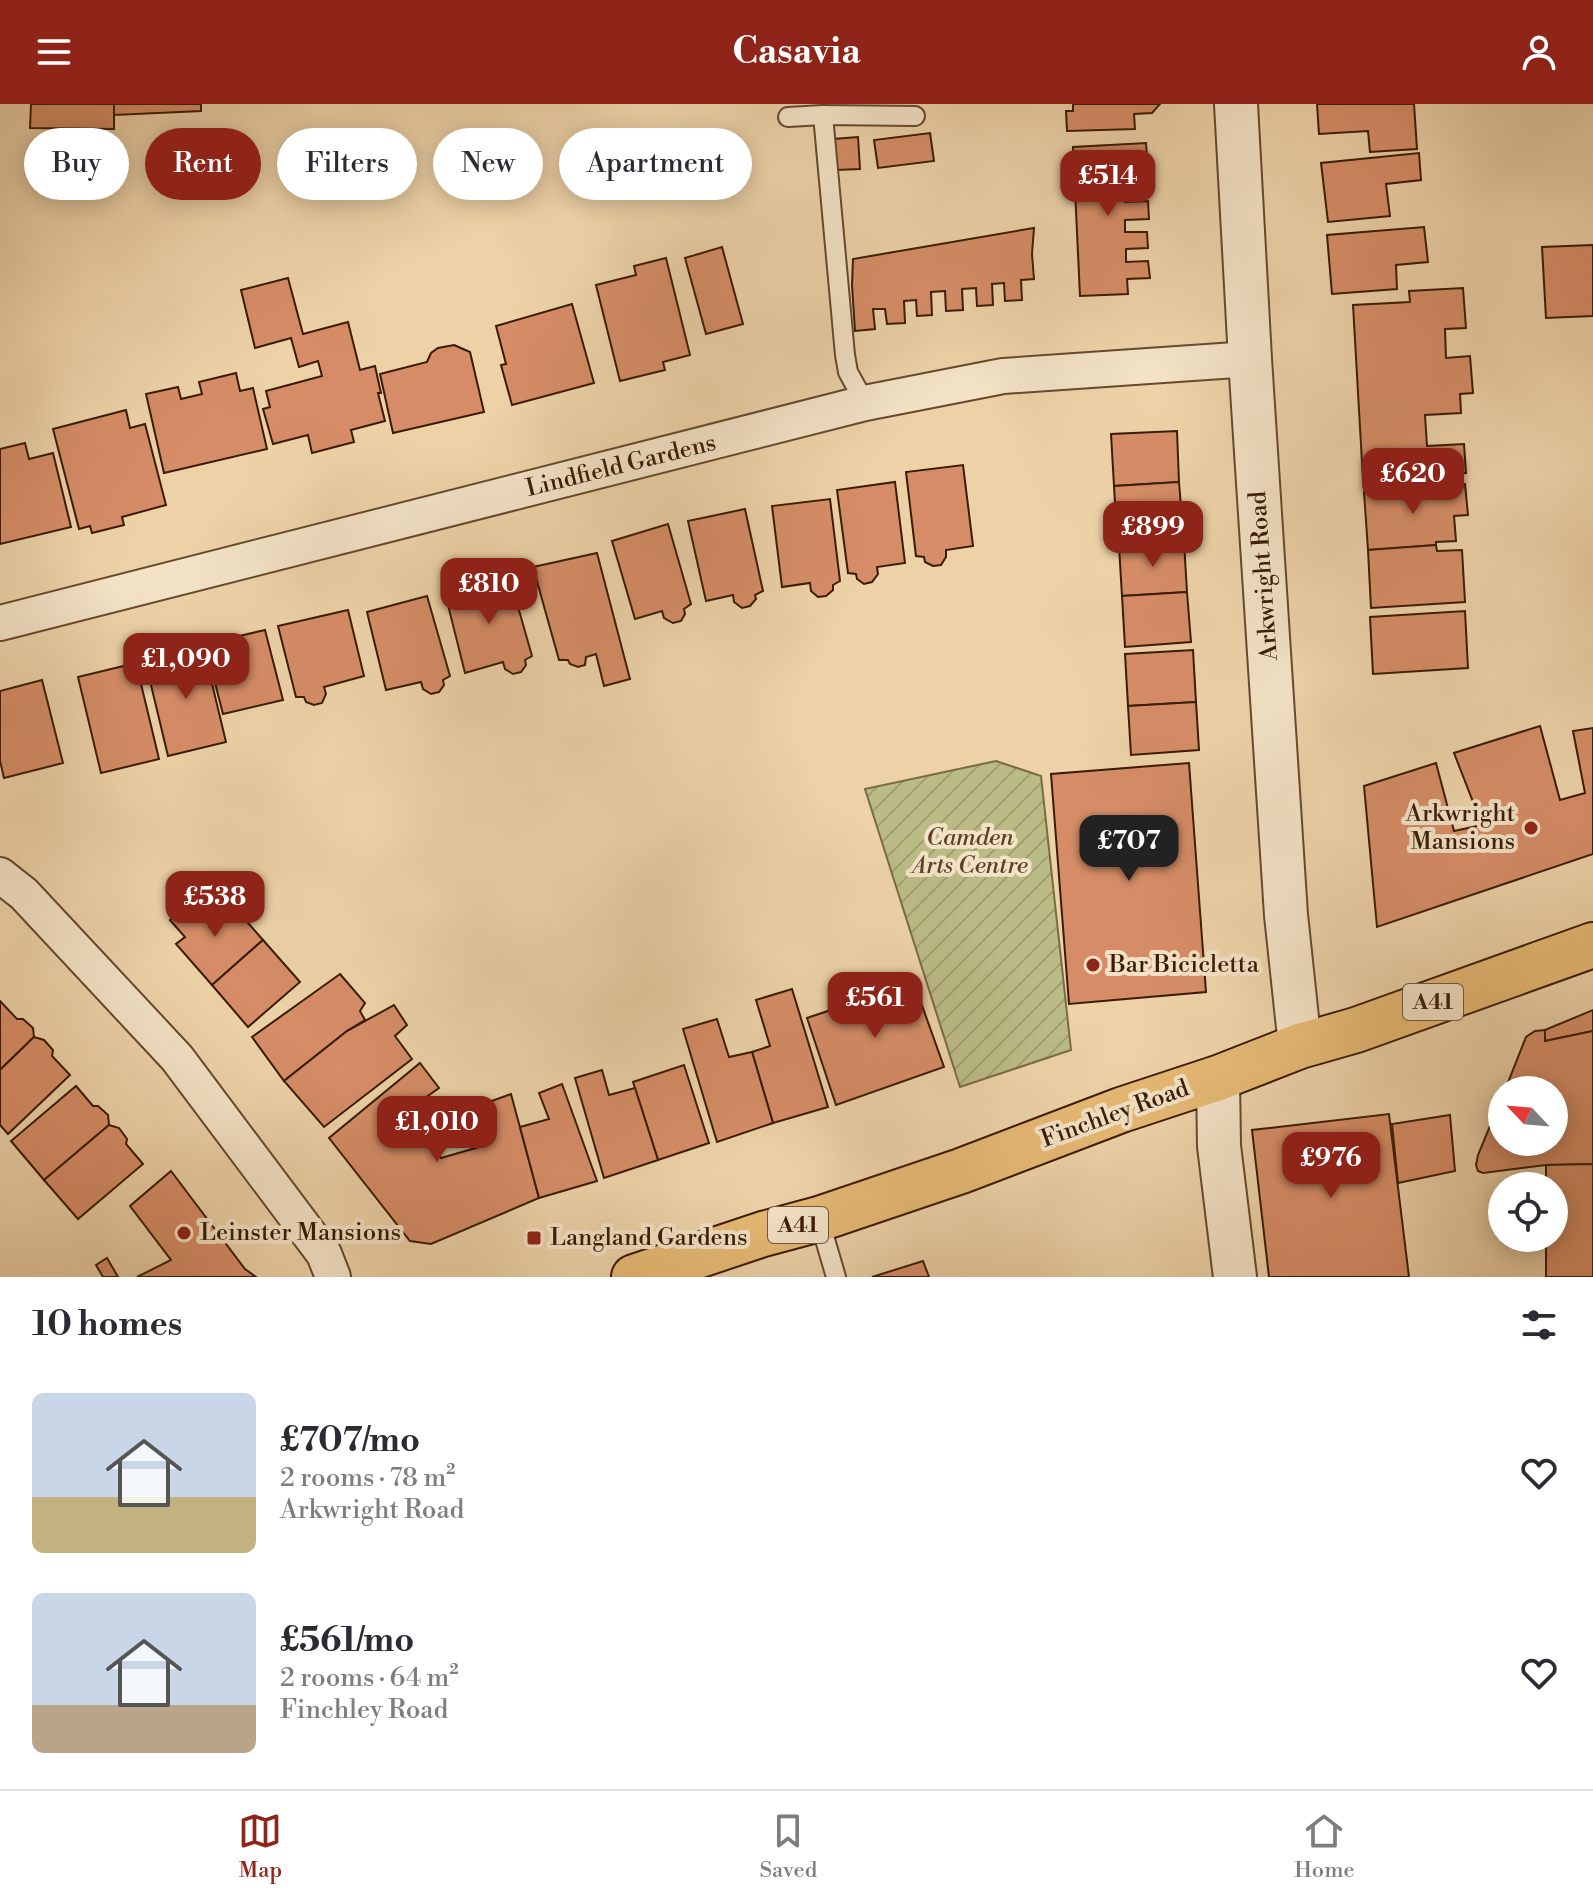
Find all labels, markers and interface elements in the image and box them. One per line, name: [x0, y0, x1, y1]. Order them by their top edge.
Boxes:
icon: menu: [32, 30, 76, 74]
text: Casavia: [732, 30, 861, 75]
icon: person: [1517, 30, 1561, 74]
chip: Buy: [24, 128, 129, 200]
chip: Rent: [145, 128, 261, 200]
chip: Filters: [277, 128, 417, 200]
chip: New: [433, 128, 543, 200]
chip: Apartment: [559, 128, 752, 200]
pin: £514: [1061, 150, 1155, 218]
text: £514: [1078, 160, 1138, 192]
street label: Lindfield Gardens: [523, 428, 719, 504]
pin: £620: [1366, 448, 1460, 516]
text: £620: [1380, 458, 1446, 490]
street label: Arkwright Road: [1243, 490, 1285, 663]
pin: £899: [1106, 501, 1200, 569]
text: £899: [1121, 511, 1185, 543]
pin: £810: [442, 558, 536, 626]
text: £810: [458, 568, 520, 600]
pin: £1,090: [121, 633, 251, 701]
text: £1,090: [141, 643, 231, 675]
place label: Arkwright Mansions: [1404, 799, 1515, 857]
pin: £707: [1082, 815, 1176, 883]
marker: Arkwright Mansions: [1522, 819, 1540, 837]
park label: Camden Arts Centre: [909, 823, 1028, 881]
text: £707: [1097, 825, 1161, 857]
pin: £538: [168, 871, 262, 939]
text: £538: [184, 881, 246, 913]
place label: Bar Bicicletta: [1108, 950, 1260, 980]
marker: Bar Bicicletta: [1084, 956, 1102, 974]
pin: £561: [828, 972, 922, 1040]
text: £561: [846, 982, 904, 1014]
road number: A41: [1403, 984, 1463, 1020]
street label: Finchley Road: [1037, 1073, 1193, 1155]
north arrow: [1488, 1076, 1568, 1156]
map controls: [1488, 1076, 1568, 1252]
pin: £1,010: [372, 1096, 502, 1164]
text: £1,010: [395, 1106, 479, 1138]
pin: £976: [1284, 1132, 1378, 1200]
text: £976: [1300, 1142, 1362, 1174]
button: locate: [1488, 1172, 1568, 1252]
road number: A41: [768, 1207, 828, 1243]
place label: Leinster Mansions: [200, 1218, 401, 1248]
place label: Langland Gardens: [550, 1223, 747, 1253]
marker: Leinster Mansions: [175, 1224, 193, 1242]
marker: Langland Gardens: [525, 1229, 543, 1247]
icon: filters: [1517, 1303, 1561, 1347]
text: 10 homes: [32, 1304, 182, 1346]
text: £707/mo: [280, 1420, 420, 1462]
icon: home: [96, 1425, 192, 1521]
icon: heart: [1517, 1451, 1561, 1495]
text: 2 rooms · 78 m²: [280, 1462, 455, 1494]
text: Arkwright Road: [280, 1494, 464, 1526]
text: £561/mo: [280, 1620, 414, 1662]
icon: home: [96, 1625, 192, 1721]
icon: heart: [1517, 1651, 1561, 1695]
text: 2 rooms · 64 m²: [280, 1662, 459, 1694]
text: Finchley Road: [280, 1694, 448, 1726]
tab: Map: [238, 1809, 282, 1884]
tab: Saved: [759, 1809, 817, 1884]
tab: Home: [1294, 1809, 1355, 1884]

